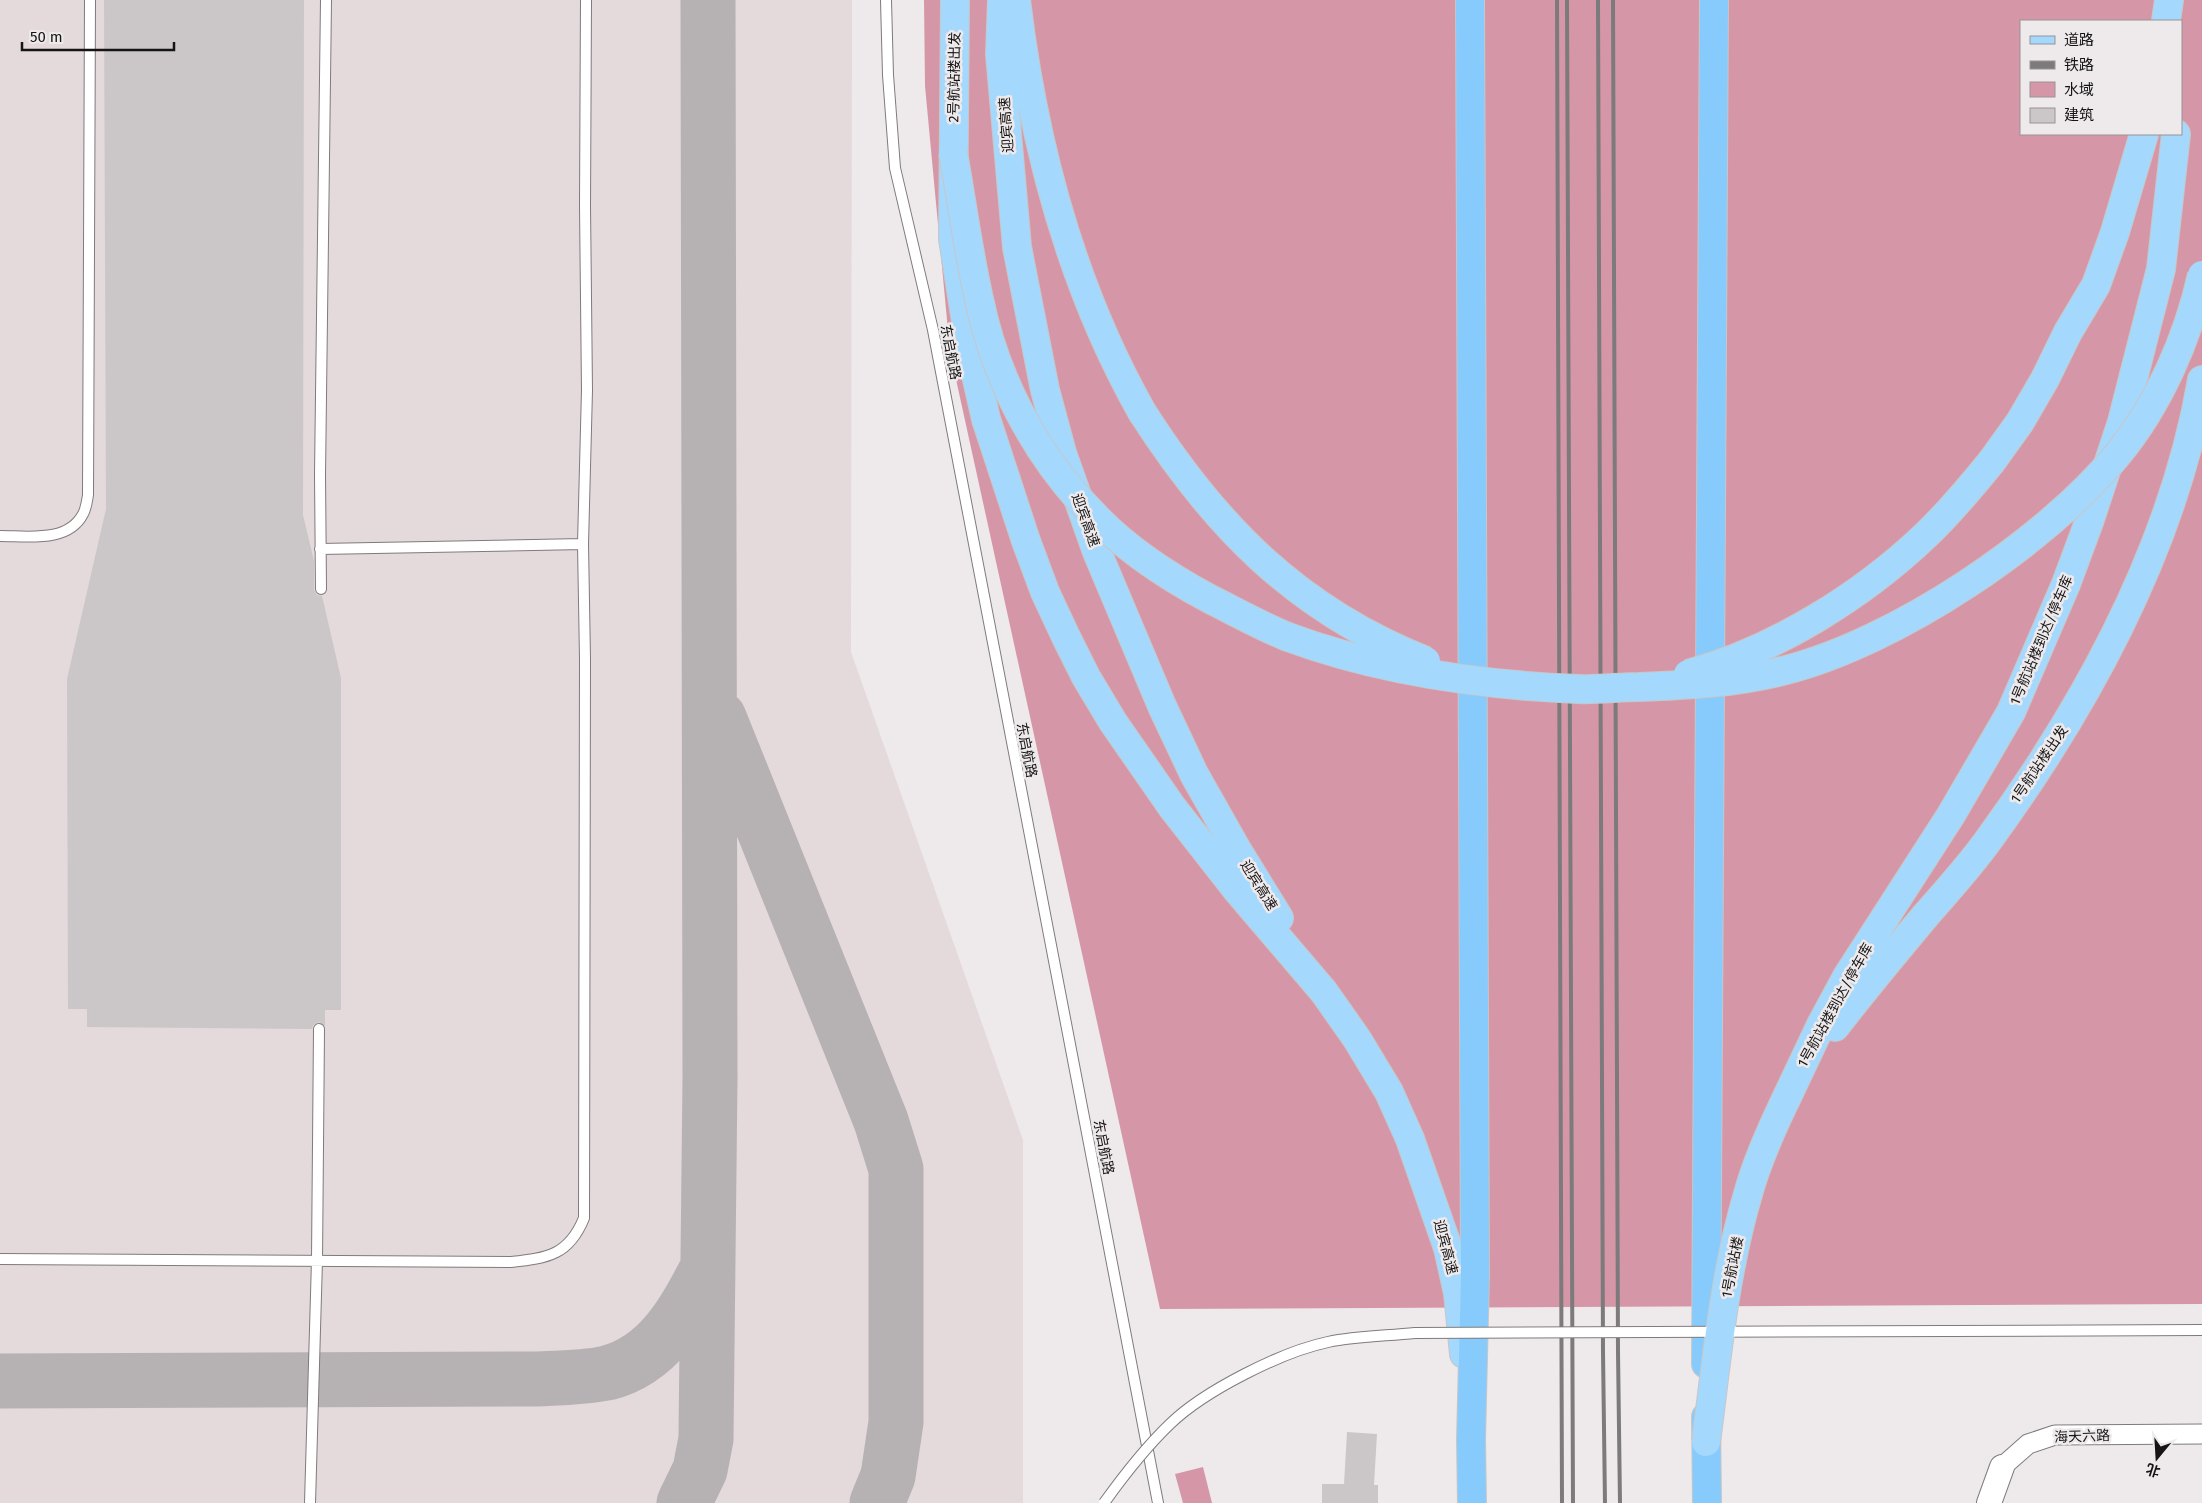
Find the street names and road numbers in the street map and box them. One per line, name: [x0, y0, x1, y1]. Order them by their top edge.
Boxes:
street label: 2号航站楼出发: [945, 31, 964, 123]
street label: 迎宾高速: [996, 96, 1017, 153]
street label: 东启航路: [937, 323, 964, 381]
street label: 迎宾高速: [1068, 491, 1103, 549]
street label: 1号航站楼到达/停车库: [2006, 573, 2077, 708]
street label: 东启航路: [1013, 721, 1040, 779]
street label: 1号航站楼出发: [2007, 722, 2072, 806]
street label: 迎宾高速: [1237, 857, 1281, 914]
street label: 1号航站楼到达/停车库: [1794, 940, 1877, 1070]
street label: 东启航路: [1090, 1118, 1117, 1176]
street label: 迎宾高速: [1430, 1218, 1461, 1276]
street label: 1号航站楼: [1718, 1235, 1747, 1299]
street label: 海天六路: [2054, 1427, 2110, 1446]

